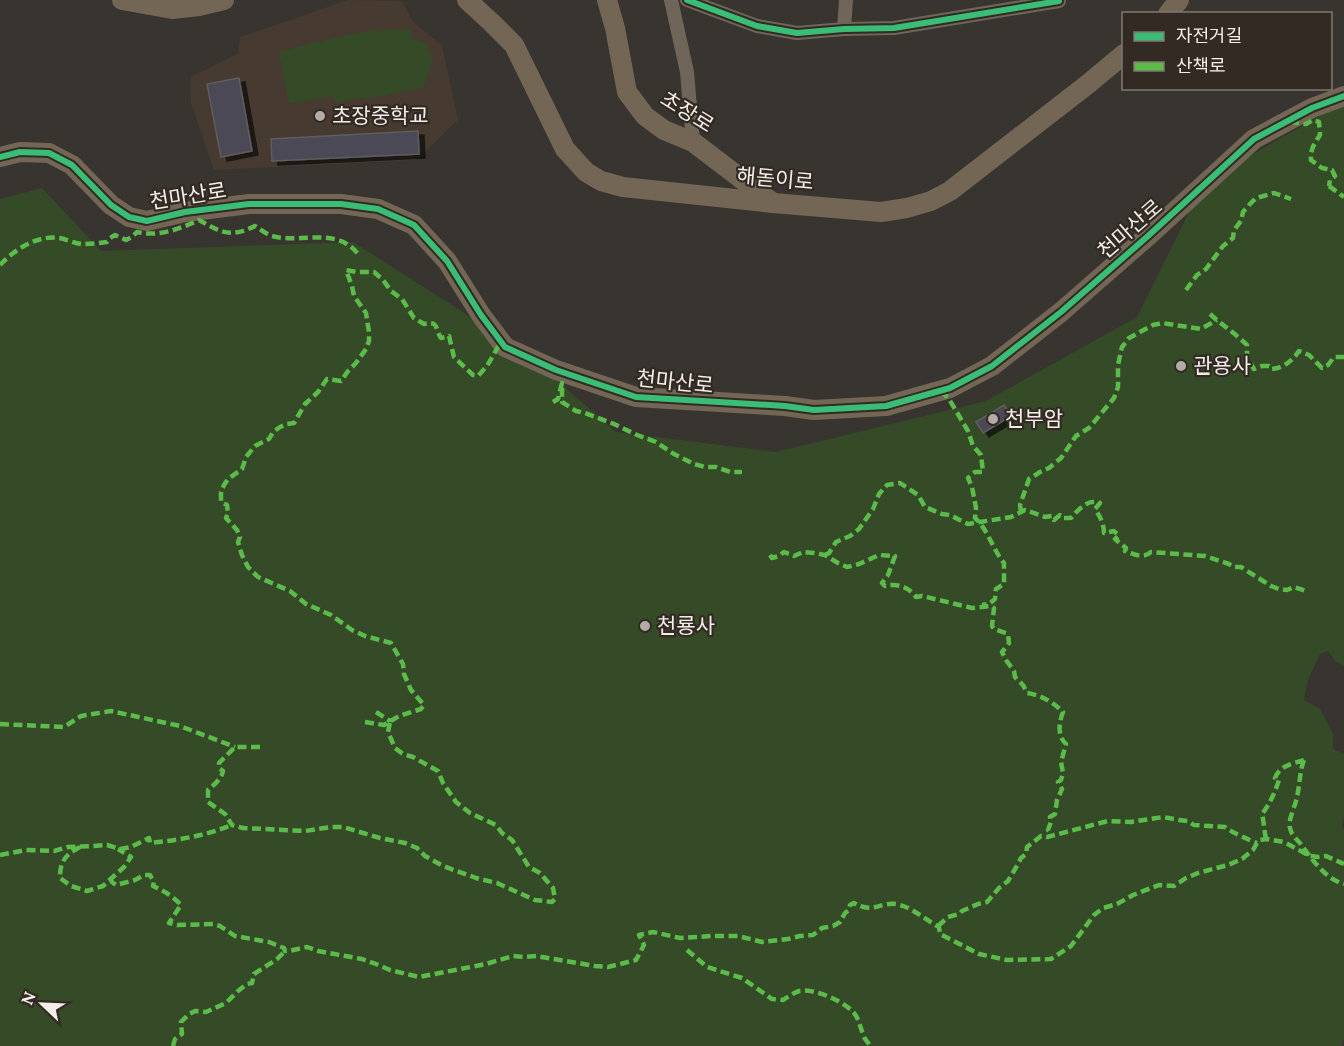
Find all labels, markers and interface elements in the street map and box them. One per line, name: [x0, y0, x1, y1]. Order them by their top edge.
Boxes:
legend: [1122, 12, 1332, 90]
text: 자전거길: [1176, 24, 1242, 47]
text: 산책로: [1176, 54, 1226, 77]
street label: 초장로: [656, 85, 719, 138]
place label: 초장중학교: [332, 102, 429, 129]
marker: 초장중학교: [313, 109, 327, 123]
street label: 해돋이로: [735, 162, 815, 195]
street label: 천마산로: [148, 176, 228, 215]
street label: 천마산로: [1092, 193, 1168, 264]
place label: 관용사: [1193, 352, 1251, 379]
marker: 관용사: [1174, 359, 1188, 373]
street label: 천마산로: [635, 364, 715, 399]
place label: 천부암: [1005, 405, 1063, 432]
marker: 천부암: [986, 412, 1000, 426]
place label: 천룡사: [657, 612, 715, 639]
marker: 천룡사: [638, 619, 652, 633]
north arrow: [12, 974, 72, 1034]
text: N: [17, 989, 40, 1008]

